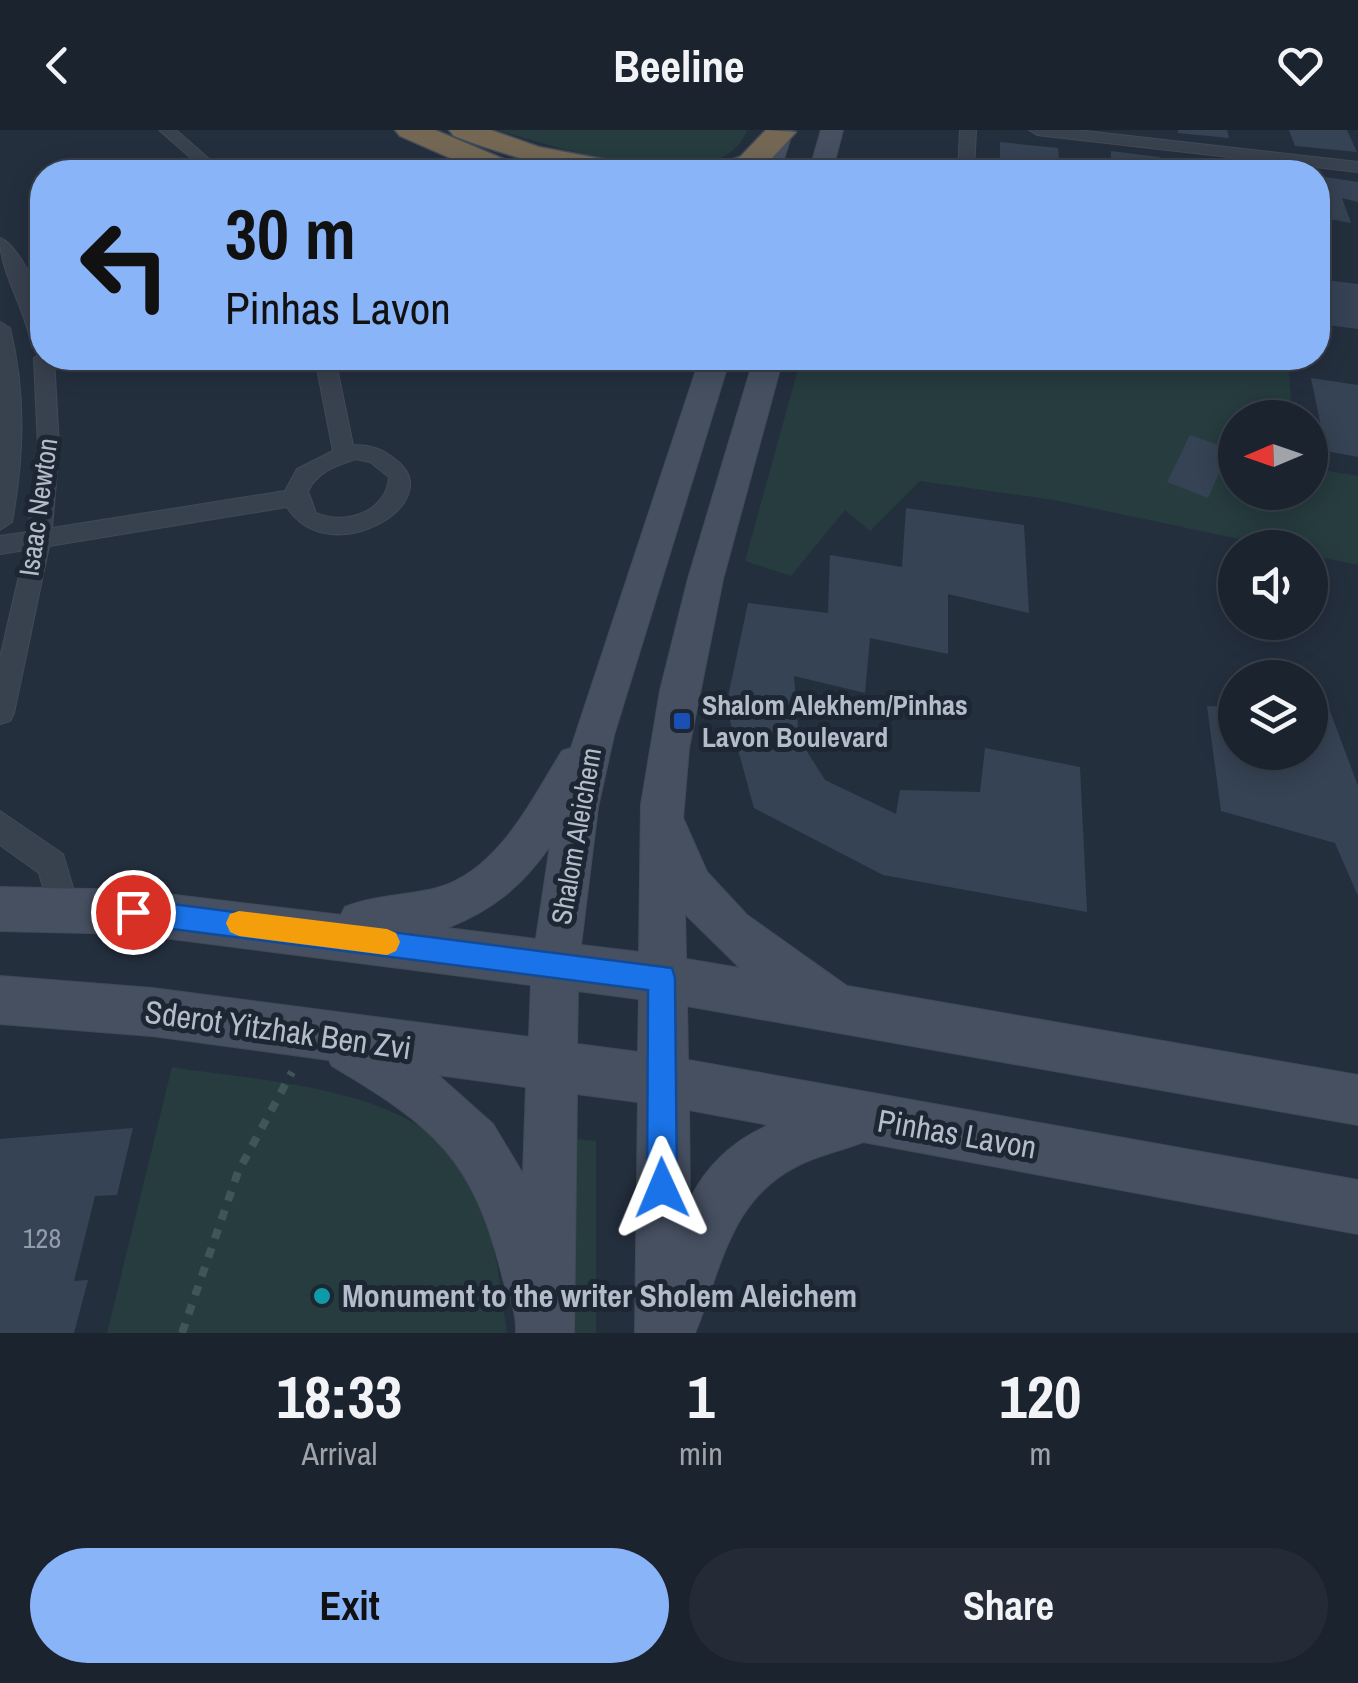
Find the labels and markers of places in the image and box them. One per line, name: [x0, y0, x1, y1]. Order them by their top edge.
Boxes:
place label: Shalom Alekhem/Pinhas Lavon Boulevard: [702, 686, 968, 756]
marker: Shalom Alekhem/Pinhas Lavon Boulevard: [671, 710, 693, 732]
pin: [91, 870, 176, 955]
place label: Monument to the writer Sholem Aleichem: [342, 1274, 857, 1317]
marker: Monument to the writer Sholem Aleichem: [311, 1285, 333, 1307]

